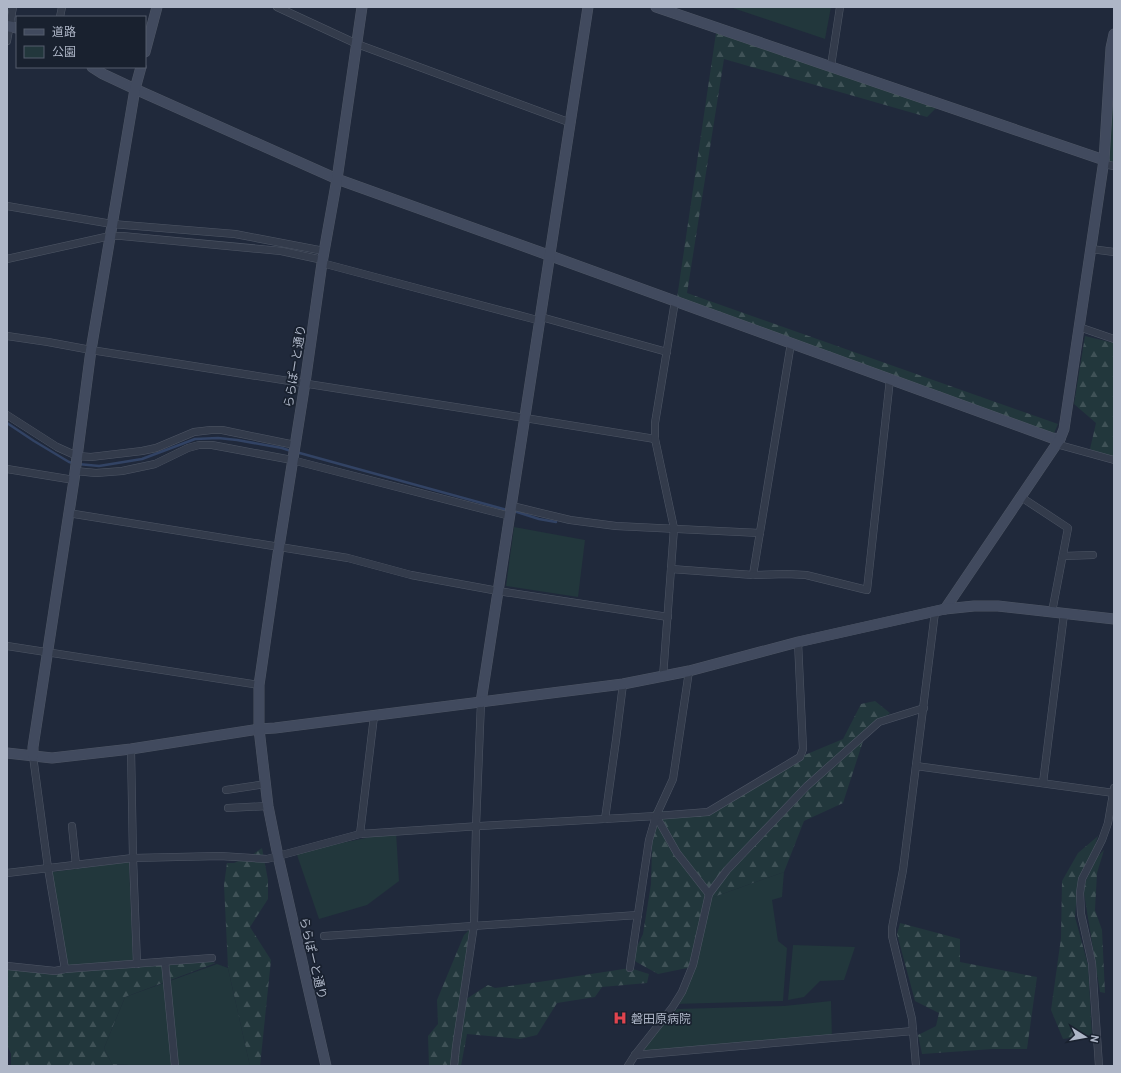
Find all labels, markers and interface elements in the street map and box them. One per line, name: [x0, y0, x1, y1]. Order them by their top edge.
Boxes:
legend: [16, 16, 146, 68]
text: 道路: [52, 24, 76, 38]
text: 公園: [52, 44, 76, 58]
street label: ららぽーと通り: [281, 323, 307, 409]
street label: ららぽーと通り: [298, 915, 330, 1001]
hospital icon: 磐田原病院: [612, 1010, 628, 1026]
place label: 磐田原病院: [631, 1011, 691, 1025]
north arrow: [1065, 1017, 1105, 1057]
text: N: [1088, 1034, 1102, 1044]

